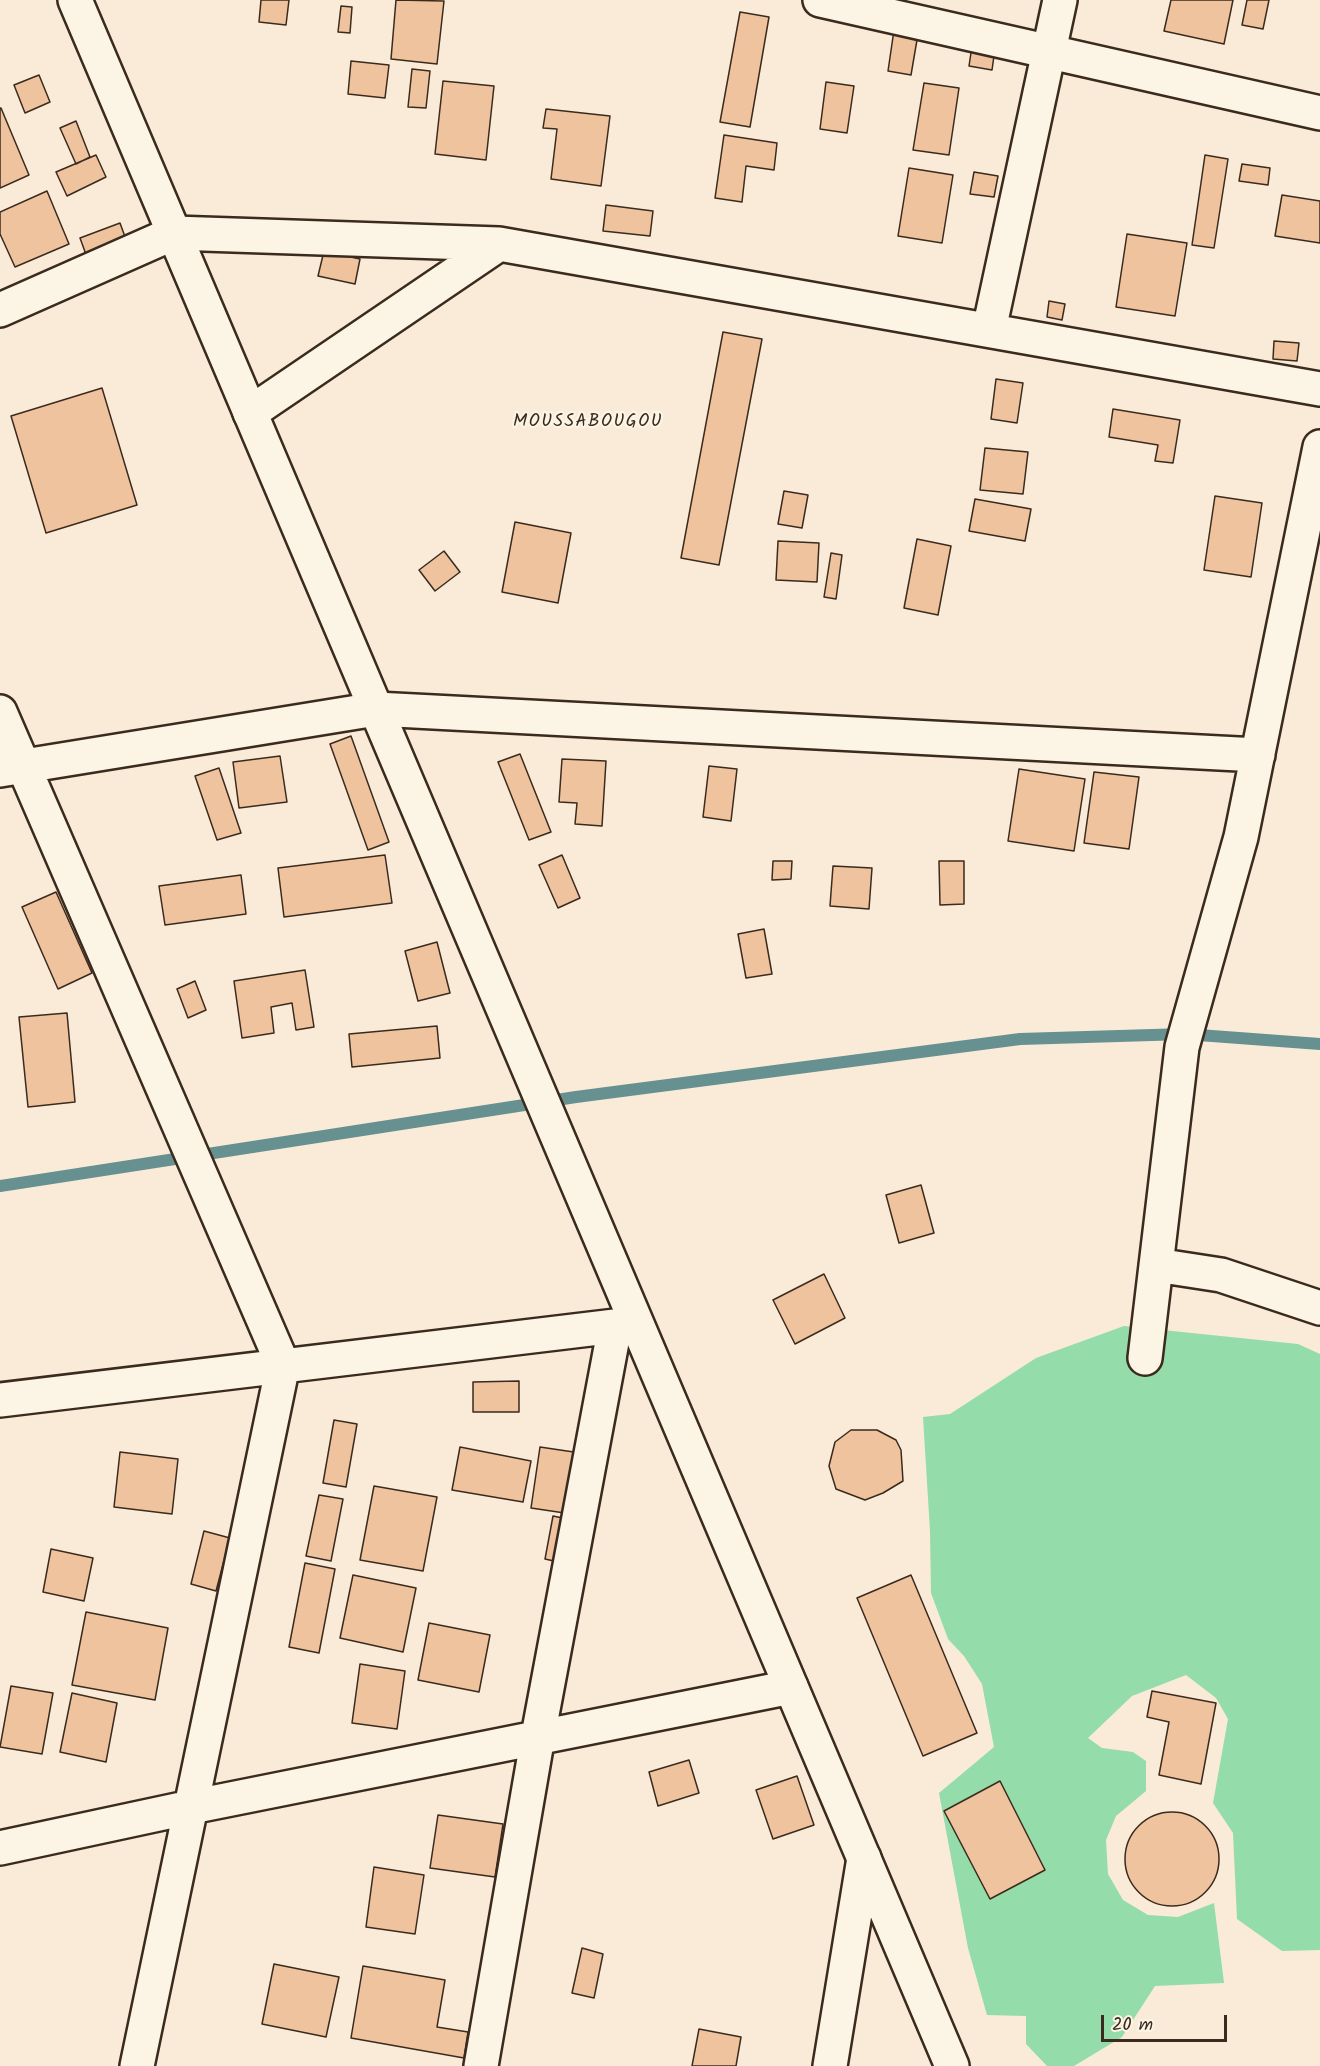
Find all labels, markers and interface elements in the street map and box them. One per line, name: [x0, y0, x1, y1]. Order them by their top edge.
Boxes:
district label: MOUSSABOUGOU: [513, 412, 663, 434]
scale bar: [1104, 2003, 1230, 2041]
text: 20 m: [1112, 2011, 1153, 2040]

